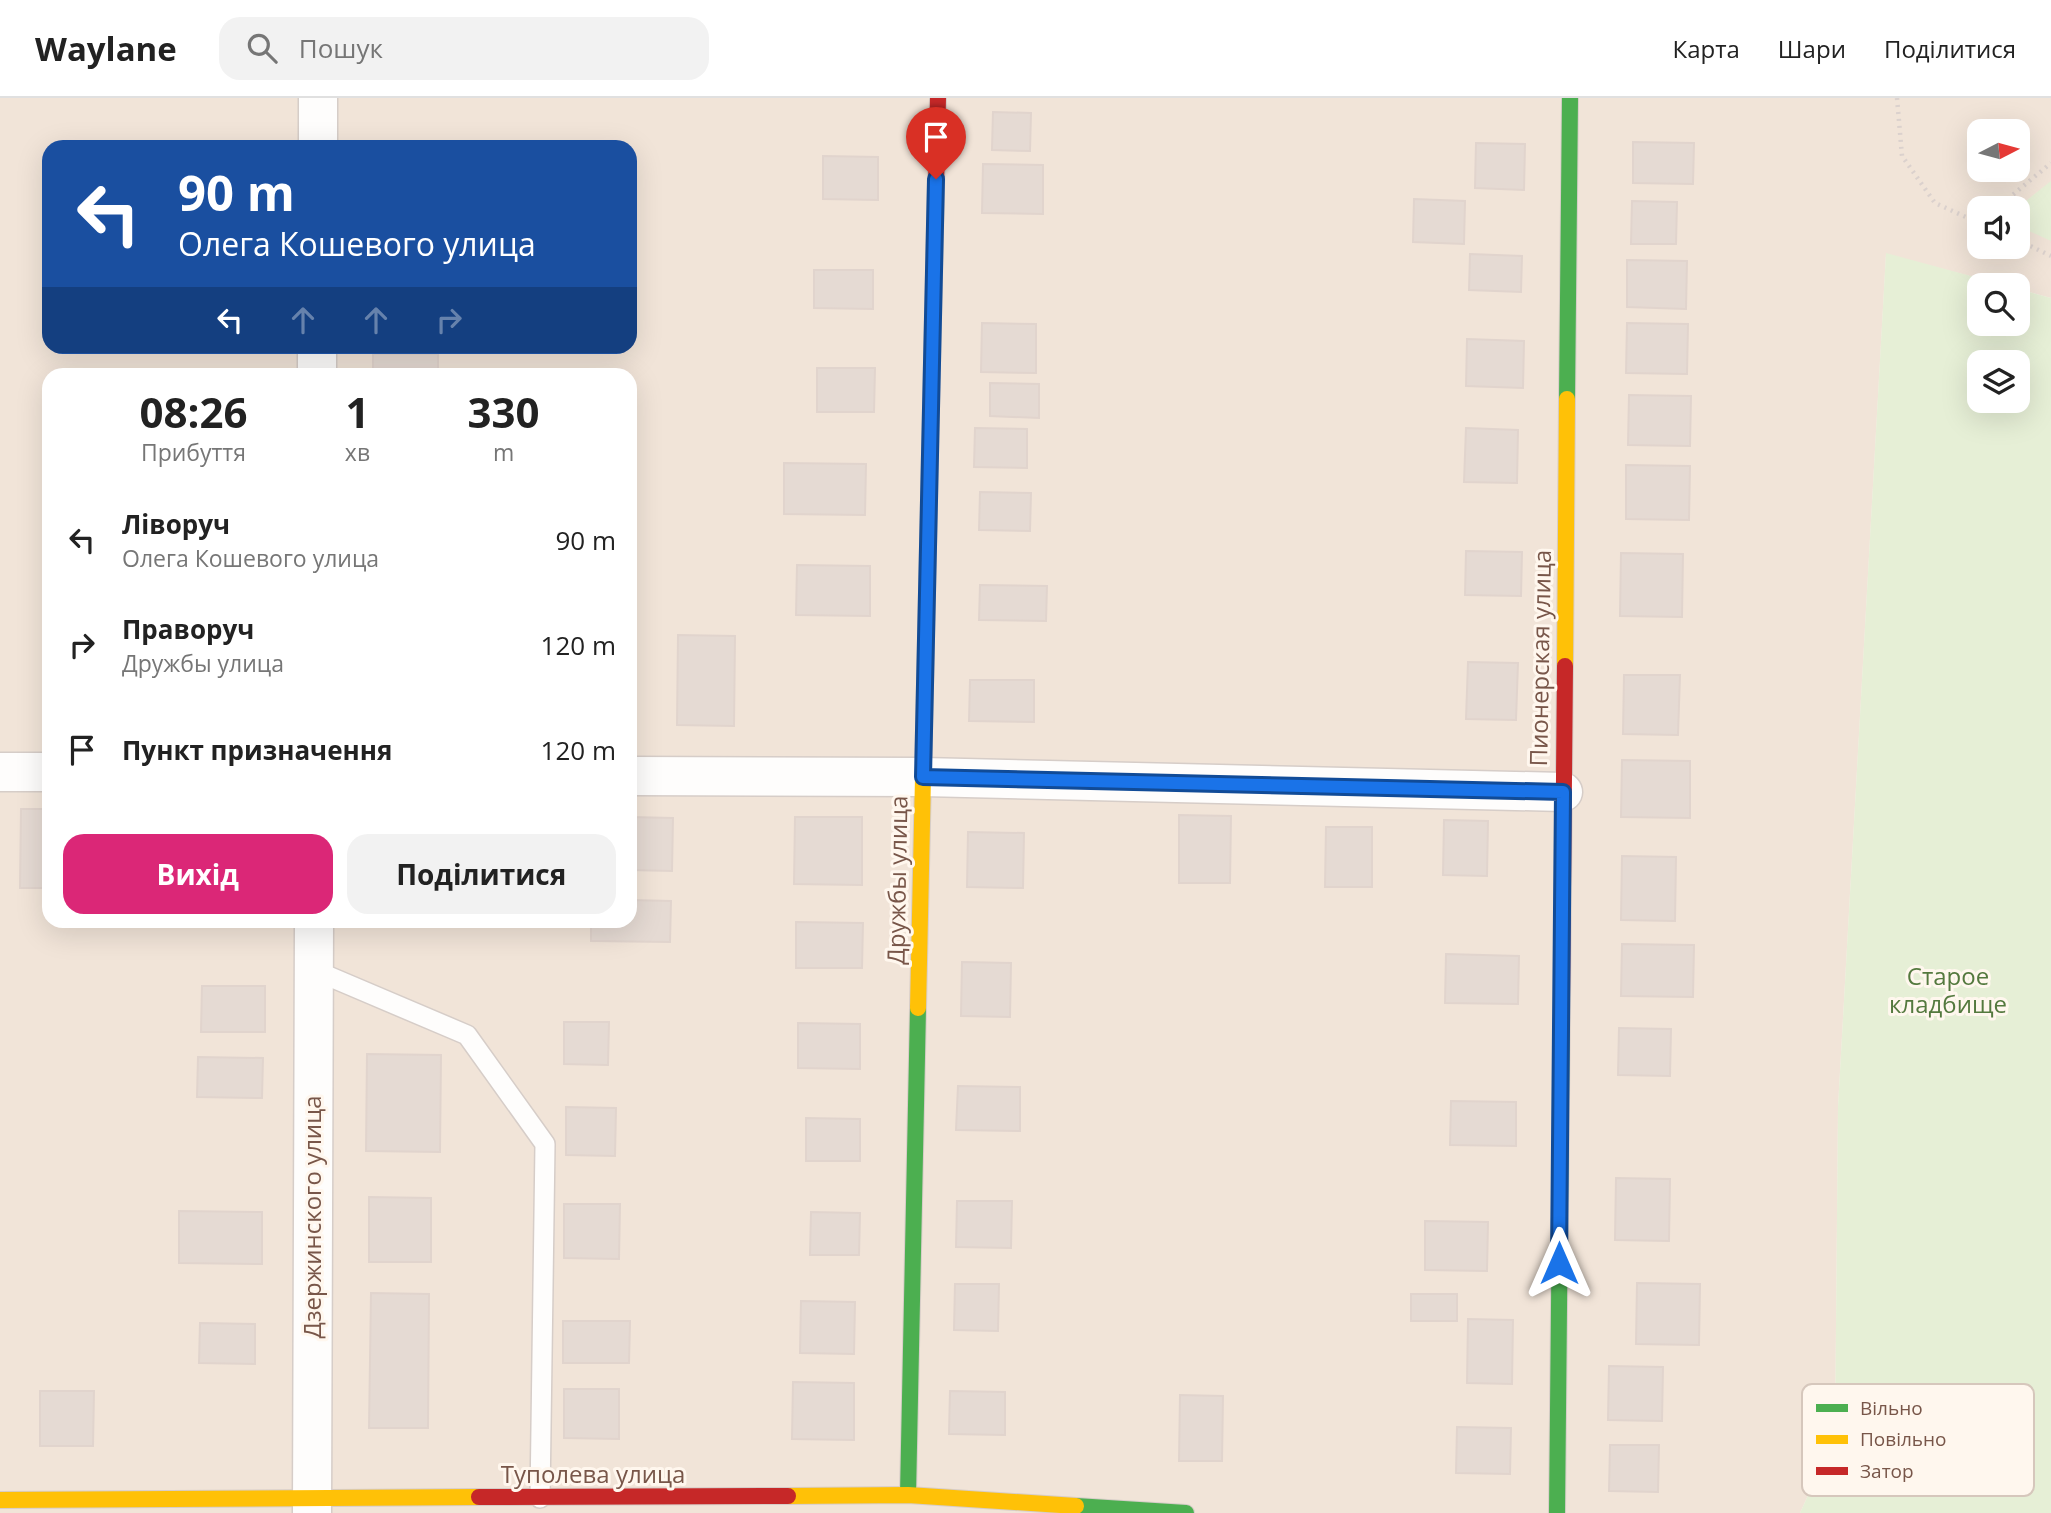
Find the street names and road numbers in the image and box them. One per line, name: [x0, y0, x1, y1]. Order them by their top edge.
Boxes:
street label: Пионерская улица: [1521, 549, 1558, 767]
street label: Дружбы улица: [879, 795, 914, 965]
street label: Дзержинского улица: [295, 1096, 328, 1339]
street label: Туполева улица: [501, 1457, 685, 1490]

